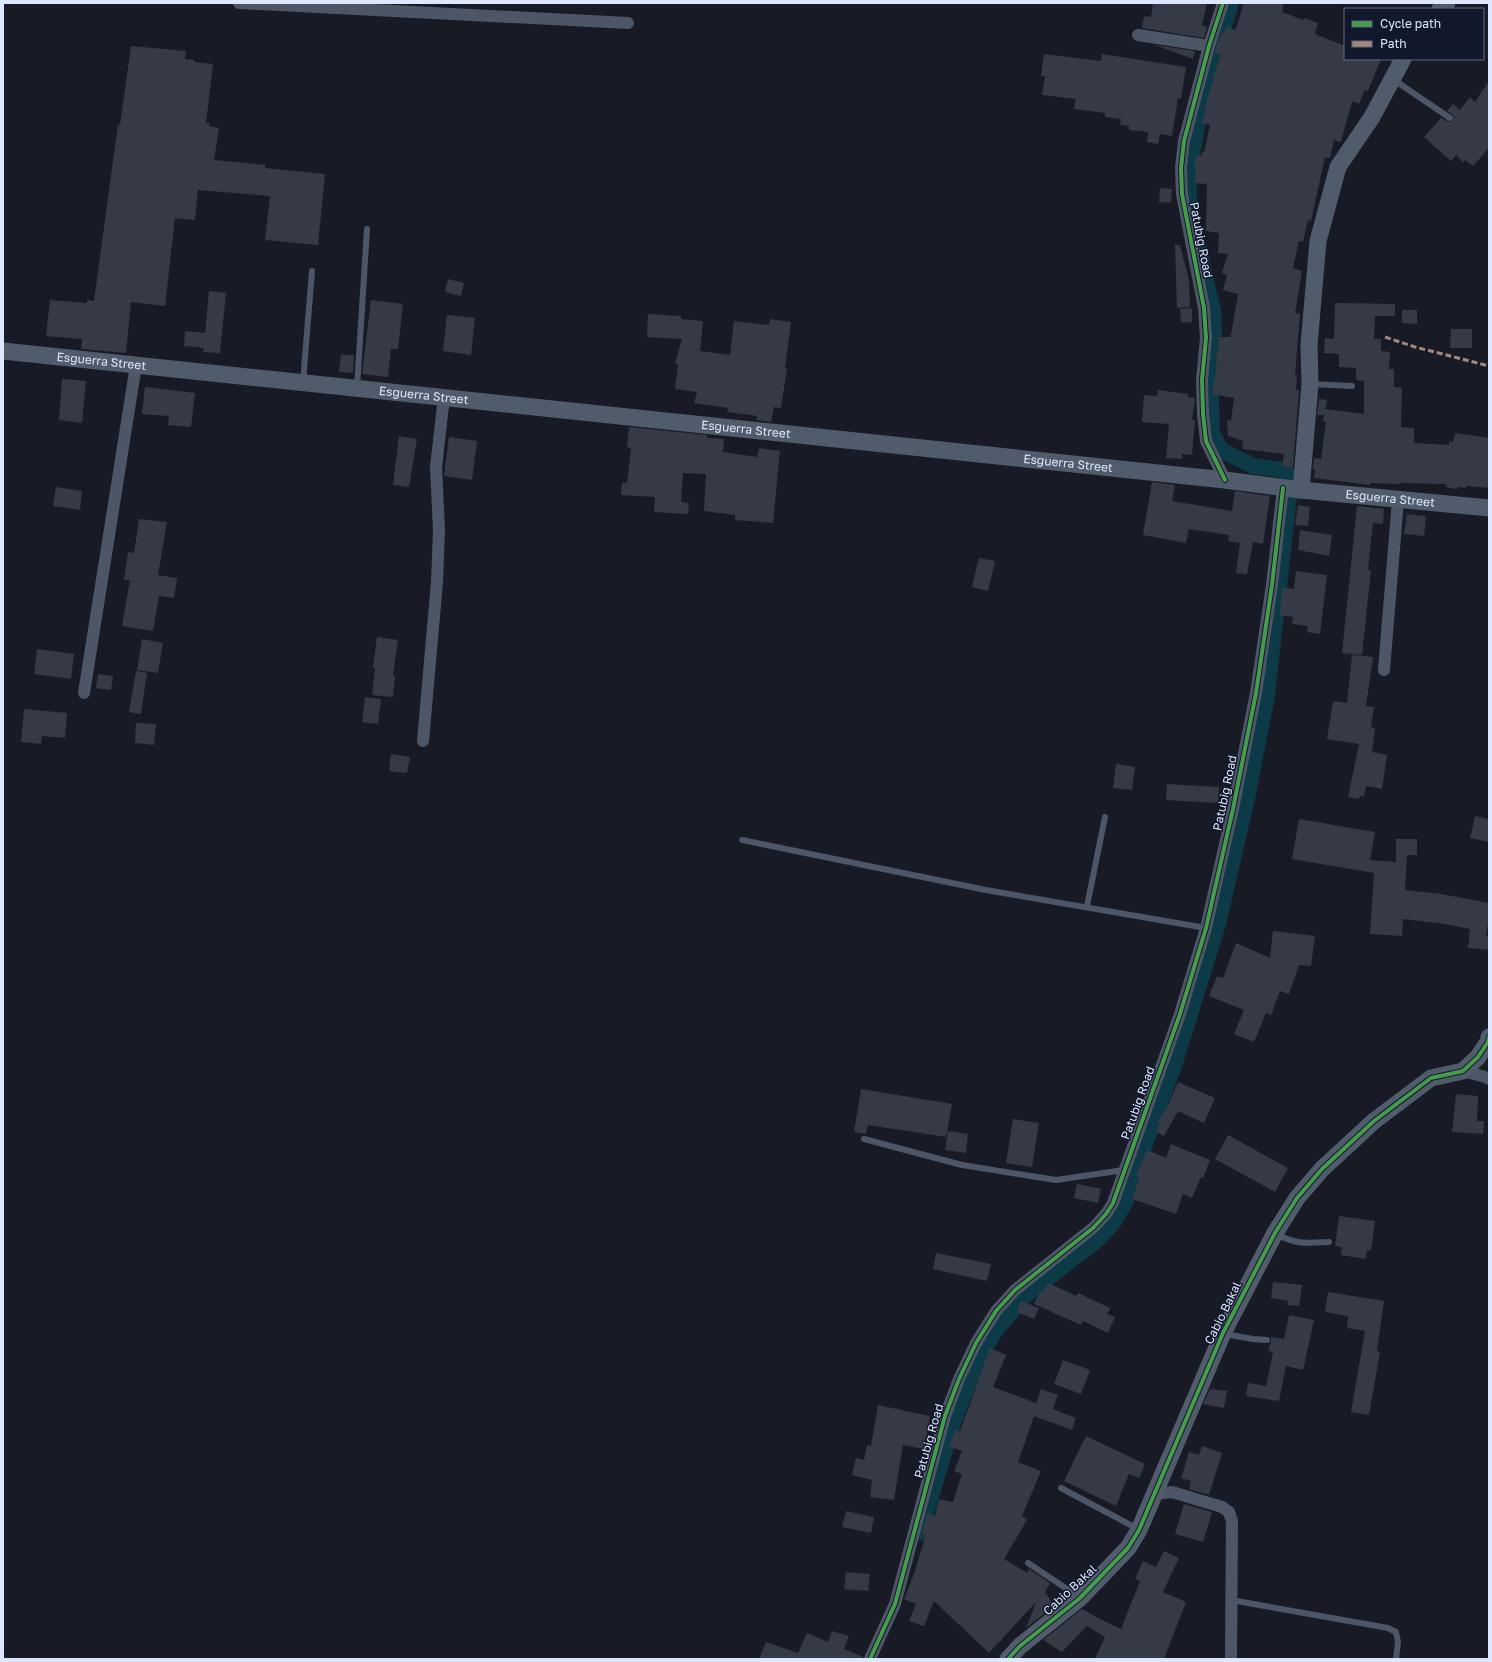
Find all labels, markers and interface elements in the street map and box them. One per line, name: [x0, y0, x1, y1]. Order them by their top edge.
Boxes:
legend: [1344, 8, 1484, 60]
text: Cycle path: [1380, 16, 1441, 31]
text: Path: [1380, 36, 1407, 51]
street label: Patubig Road: [1187, 201, 1216, 279]
street label: Esguerra Street: [56, 349, 147, 373]
street label: Esguerra Street: [378, 383, 469, 407]
street label: Esguerra Street: [700, 417, 792, 441]
street label: Esguerra Street: [1023, 451, 1114, 475]
street label: Esguerra Street: [1345, 486, 1436, 510]
street label: Patubig Road: [1209, 754, 1240, 832]
street label: Patubig Road: [1117, 1064, 1158, 1141]
street label: Cabio Bakal: [1201, 1279, 1244, 1347]
street label: Patubig Road: [911, 1402, 946, 1480]
street label: Cabio Bakal: [1040, 1561, 1100, 1618]

